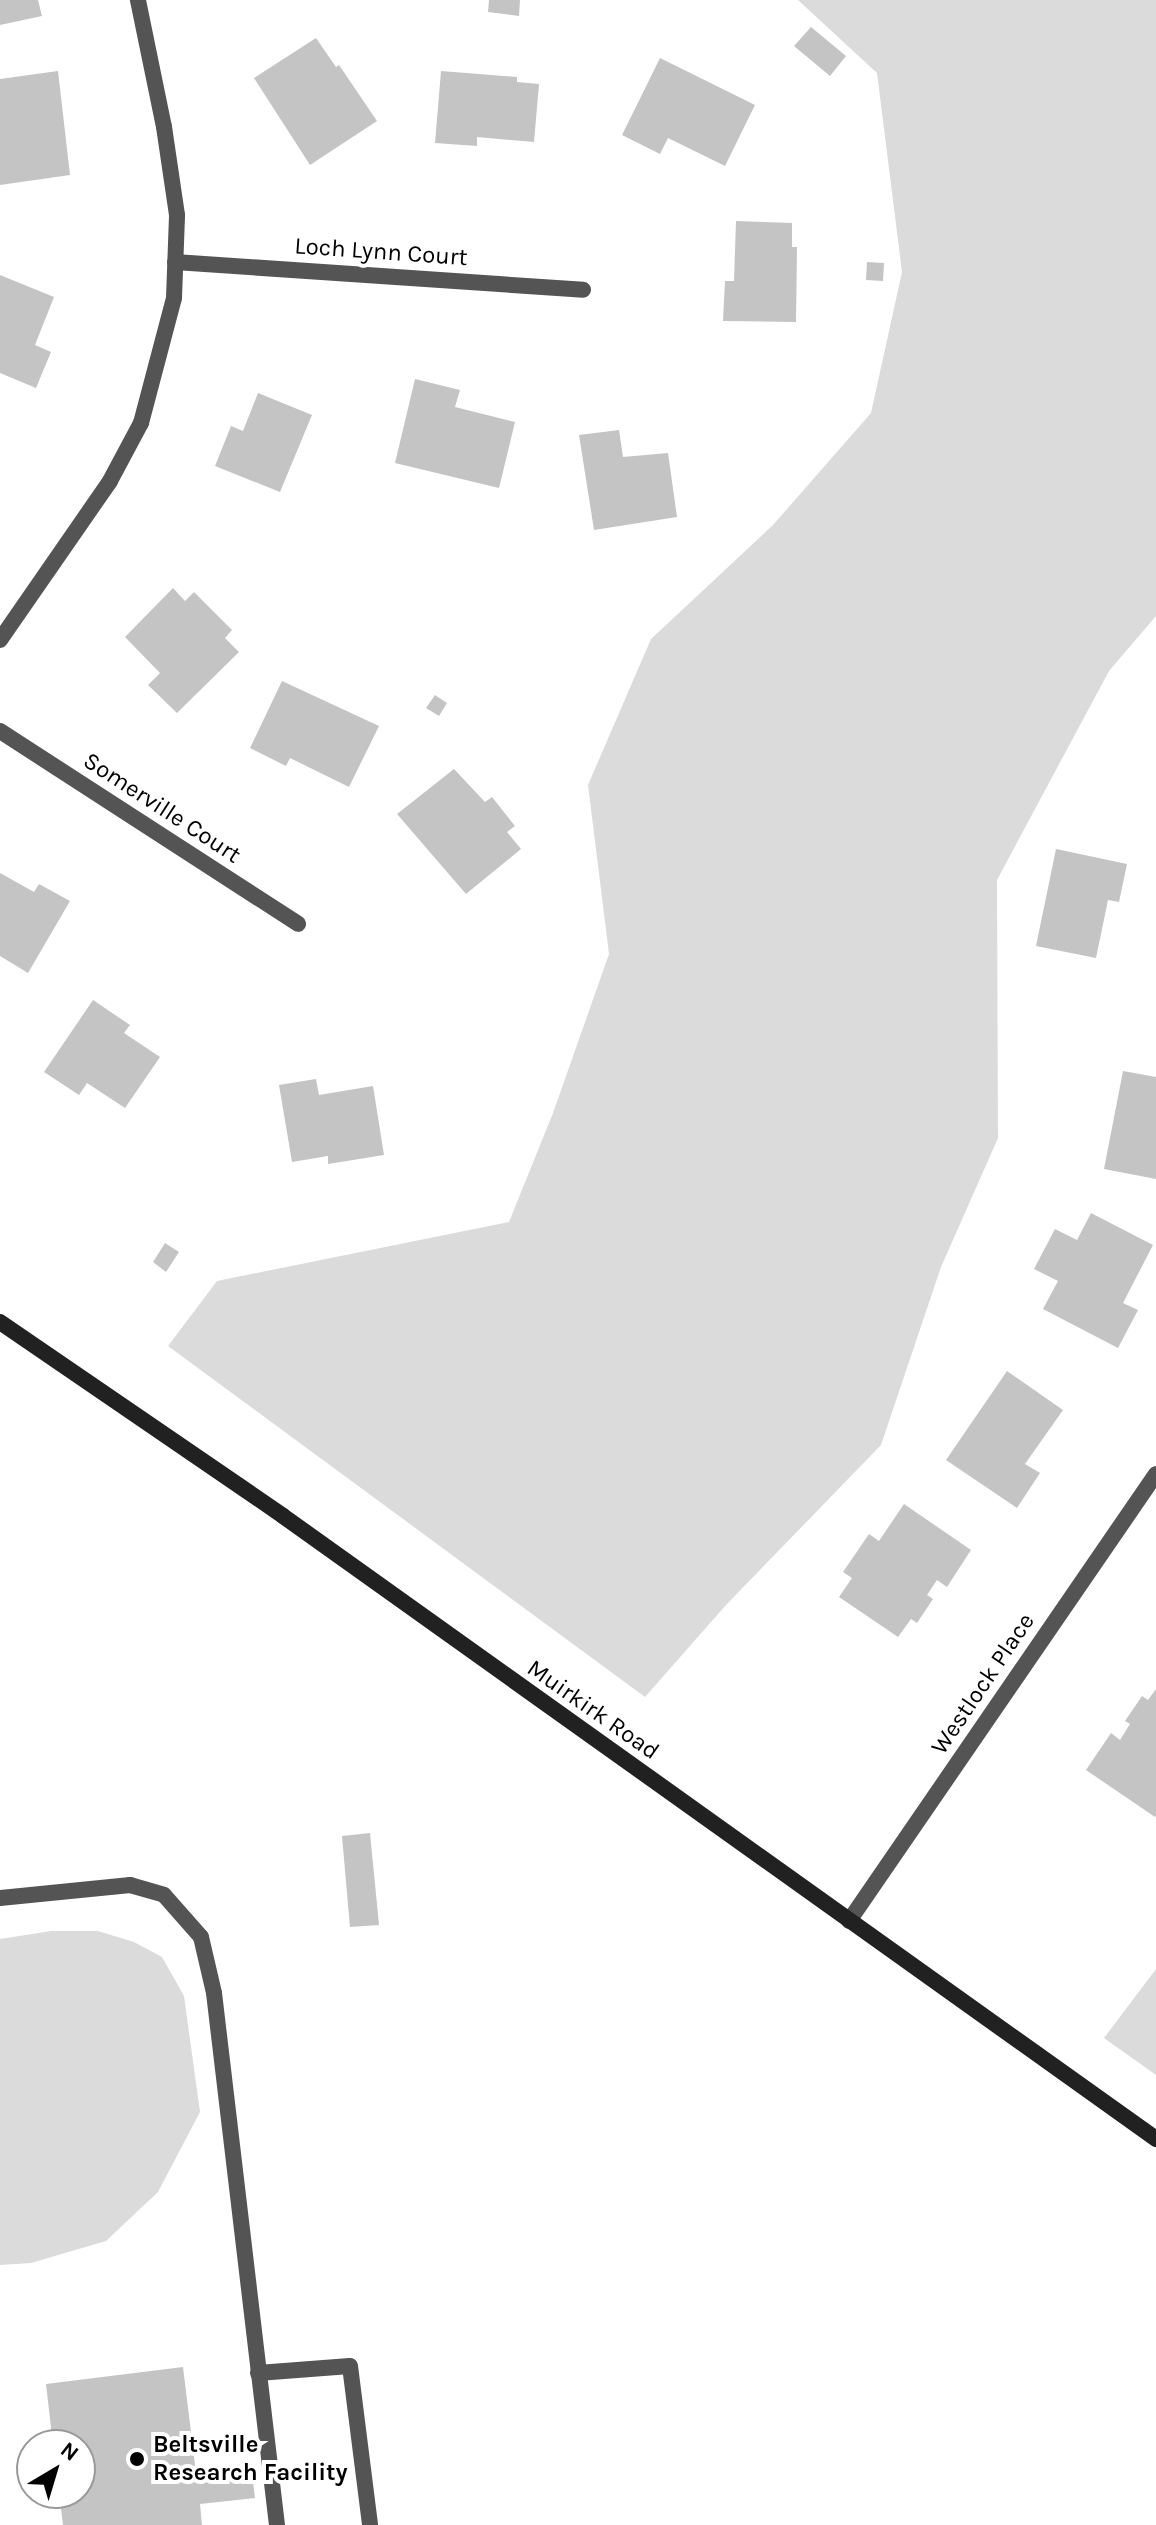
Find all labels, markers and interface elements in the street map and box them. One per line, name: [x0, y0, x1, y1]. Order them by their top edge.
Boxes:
street label: Loch Lynn Court: [294, 232, 468, 272]
street label: Somerville Court: [78, 746, 246, 870]
street label: Westlock Place: [925, 1608, 1041, 1760]
street label: Muirkirk Road: [521, 1654, 665, 1766]
north arrow: [16, 2429, 96, 2509]
place label: Beltsville Research Facility: [153, 2431, 348, 2487]
text: N: [55, 2437, 84, 2467]
marker: Beltsville Research Facility: [128, 2450, 146, 2468]

